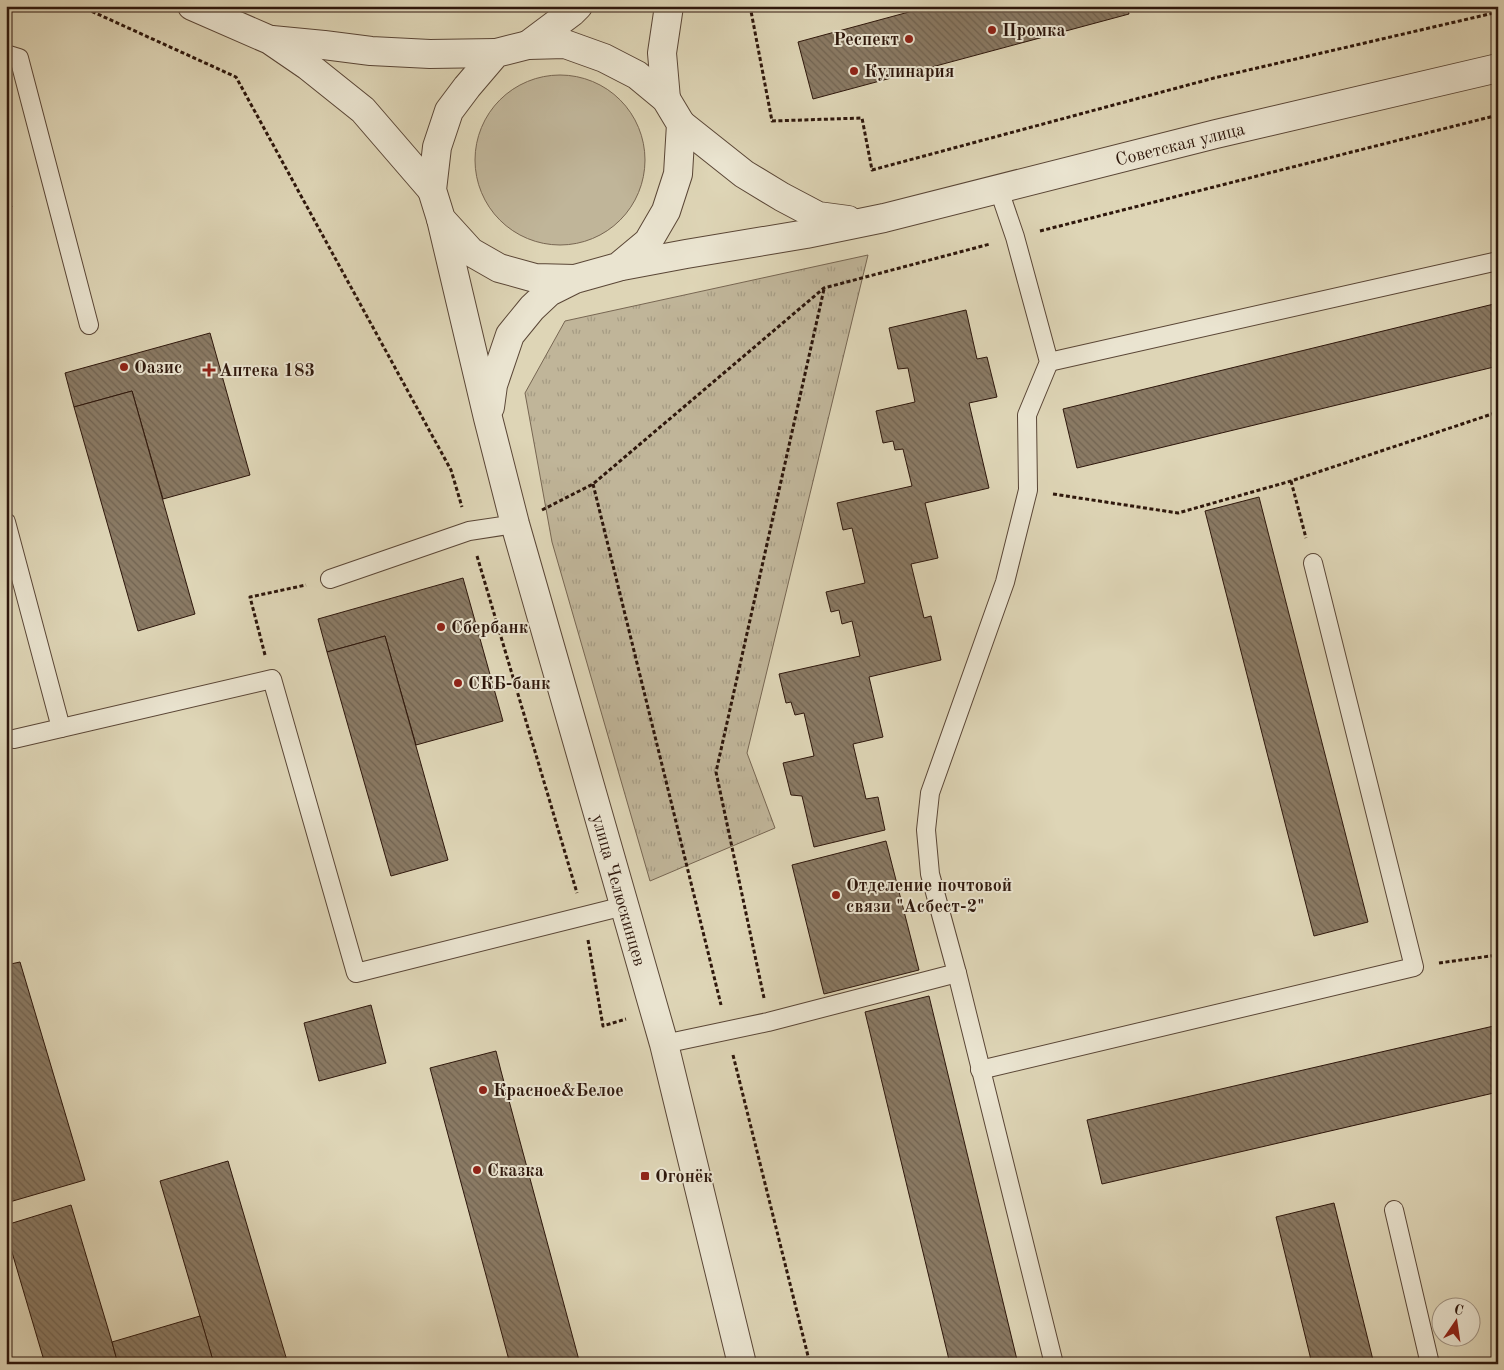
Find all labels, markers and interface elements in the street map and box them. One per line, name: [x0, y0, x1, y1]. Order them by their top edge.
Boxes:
place label: Промка: [1002, 22, 1066, 40]
marker: Промка: [986, 24, 998, 36]
place label: Респект: [833, 31, 899, 49]
marker: Респект: [903, 33, 915, 45]
place label: Кулинария: [864, 63, 954, 81]
marker: Кулинария: [848, 65, 860, 77]
street label: Советская улица: [1114, 120, 1247, 170]
place label: Оазис: [134, 359, 183, 377]
marker: Оазис: [118, 361, 130, 373]
place label: Аптека 183: [219, 362, 315, 380]
marker: Аптека 183: [203, 364, 215, 376]
place label: Сбербанк: [451, 619, 529, 637]
marker: Сбербанк: [435, 621, 447, 633]
place label: СКБ-банк: [468, 675, 551, 693]
marker: СКБ-банк: [452, 677, 464, 689]
street label: улица Челюскинцев: [588, 812, 648, 968]
place label: Отделение почтовой связи "Асбест-2": [846, 877, 1012, 916]
marker: Отделение почтовой связи "Асбест-2": [830, 889, 842, 901]
place label: Красное&Белое: [493, 1082, 624, 1100]
marker: Красное&Белое: [477, 1084, 489, 1096]
place label: Сказка: [487, 1162, 544, 1180]
marker: Сказка: [471, 1164, 483, 1176]
place label: Огонёк: [655, 1168, 713, 1186]
marker: Огонёк: [639, 1170, 651, 1182]
north arrow: [1432, 1298, 1482, 1348]
text: С: [1453, 1302, 1465, 1318]

